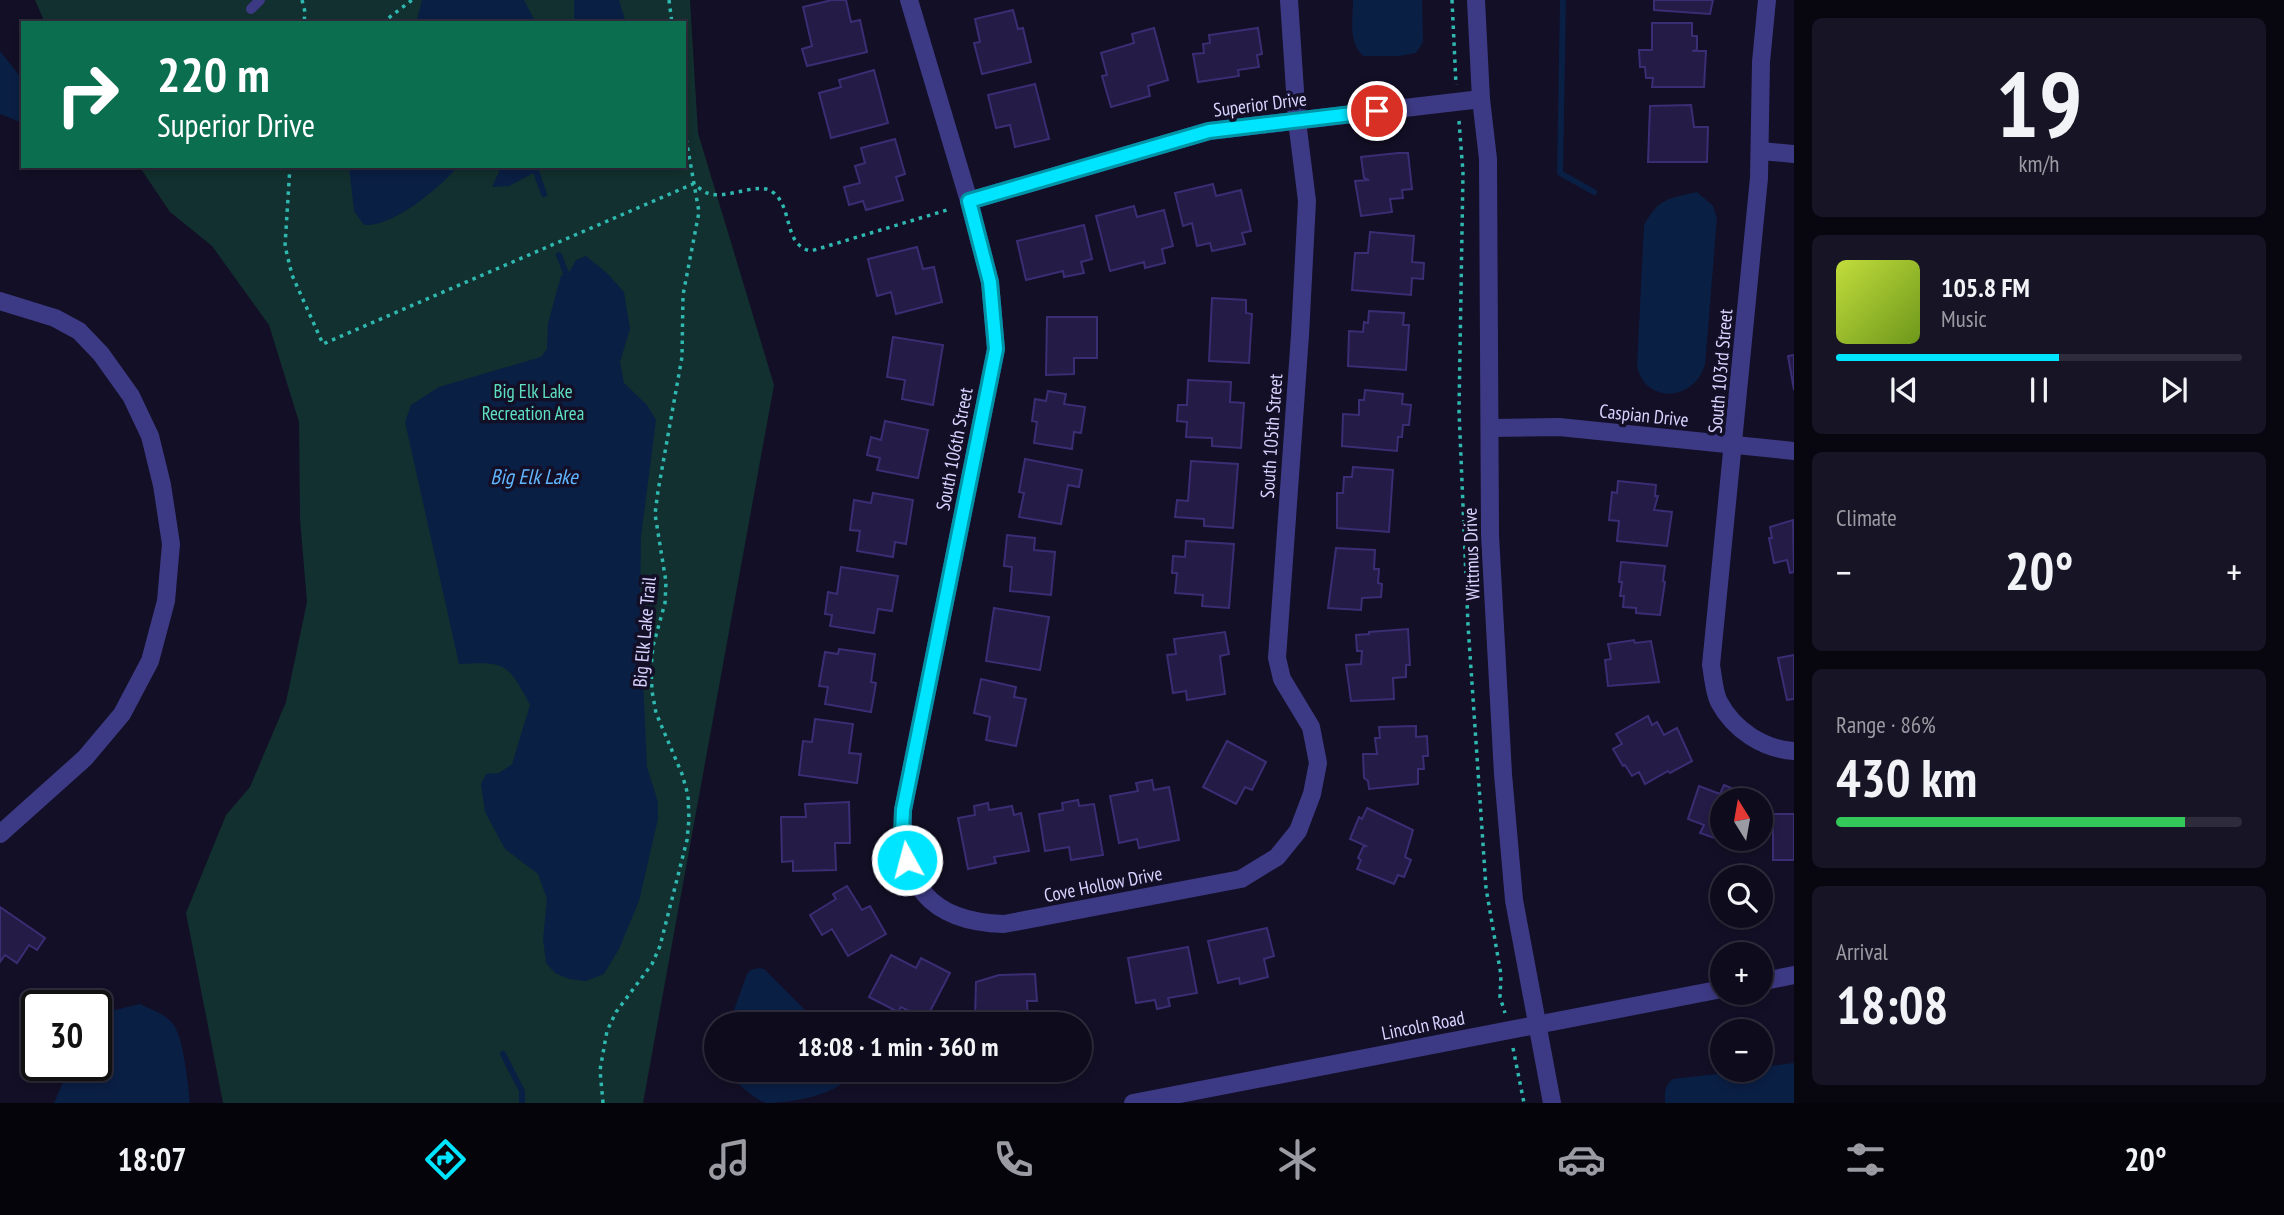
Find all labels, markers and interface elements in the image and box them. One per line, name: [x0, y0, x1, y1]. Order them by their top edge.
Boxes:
text: 220 m: [157, 42, 270, 106]
text: 19: [1996, 44, 2083, 162]
icon: right: [42, 49, 133, 140]
pin: [1347, 81, 1407, 141]
street label: Superior Drive: [1212, 86, 1308, 122]
icon: arrive: [1358, 92, 1396, 130]
text: Superior Drive: [157, 104, 315, 146]
text: km/h: [2019, 149, 2059, 178]
text: 105.8 FM: [1941, 271, 2030, 304]
text: Music: [1941, 304, 1987, 333]
street label: South 103rd Street: [1703, 307, 1737, 434]
icon: previous: [1885, 371, 1923, 409]
icon: pause: [2020, 371, 2058, 409]
icon: next: [2155, 371, 2193, 409]
street label: South 105th Street: [1255, 372, 1287, 499]
park label: Big Elk Lake Recreation Area: [482, 379, 584, 425]
street label: South 106th Street: [930, 385, 978, 513]
street label: Caspian Drive: [1598, 398, 1690, 432]
water label: Big Elk Lake: [490, 463, 579, 490]
text: Climate: [1836, 503, 1897, 532]
street label: Wittmus Drive: [1457, 507, 1485, 601]
text: 20°: [2005, 537, 2073, 604]
text: −: [1836, 547, 1852, 596]
text: +: [2226, 547, 2242, 596]
street label: Big Elk Lake Trail: [627, 575, 661, 688]
text: Range · 86%: [1836, 710, 1936, 739]
text: 430 km: [1836, 744, 1977, 811]
north arrow: [1710, 788, 1773, 850]
map controls: [1710, 788, 1773, 1082]
position arrow: [870, 823, 944, 897]
street label: Cove Hollow Drive: [1042, 861, 1164, 907]
button: search: [1710, 865, 1773, 928]
text: Arrival: [1836, 937, 1888, 966]
button: +: [1710, 942, 1773, 1005]
text: 18:08: [1836, 971, 1948, 1038]
speed limit sign: 30: [21, 990, 112, 1081]
street label: Lincoln Road: [1379, 1005, 1467, 1045]
button: −: [1710, 1019, 1773, 1082]
text: 18:08 · 1 min · 360 m: [798, 1030, 998, 1063]
icon: directions: [421, 1135, 470, 1184]
icon: music: [705, 1135, 754, 1184]
icon: phone: [989, 1135, 1038, 1184]
icon: climate: [1273, 1135, 1322, 1184]
icon: car: [1557, 1135, 1606, 1184]
icon: filters: [1841, 1135, 1890, 1184]
text: 18:07: [117, 1138, 187, 1180]
text: 20°: [2124, 1138, 2167, 1180]

